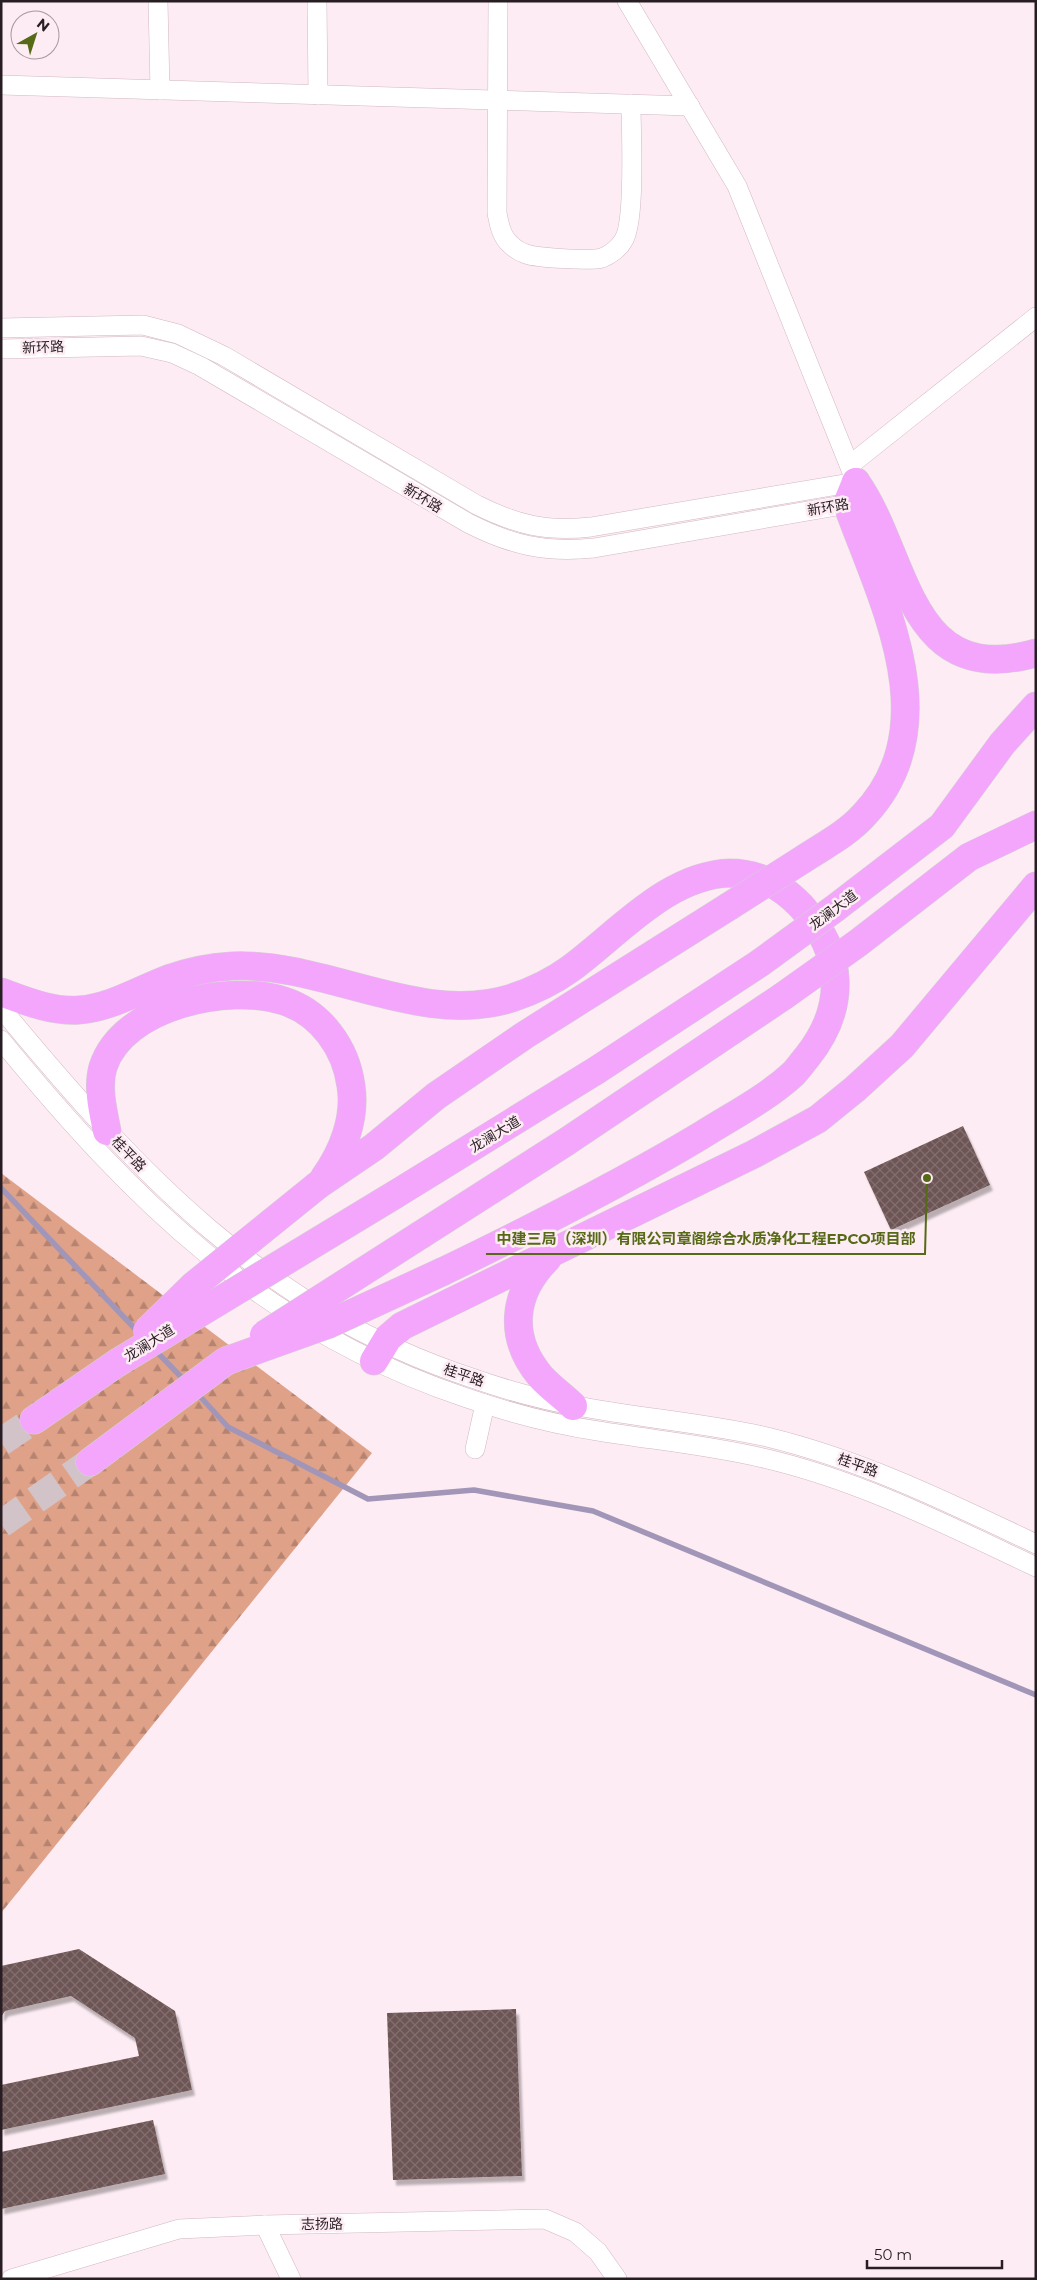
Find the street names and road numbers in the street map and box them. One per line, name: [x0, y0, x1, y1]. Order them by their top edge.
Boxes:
street label: 新环路: [22, 337, 64, 357]
street label: 新环路: [400, 479, 446, 517]
street label: 新环路: [806, 494, 850, 520]
street label: 龙澜大道: [805, 886, 861, 934]
street label: 龙澜大道: [466, 1112, 524, 1156]
street label: 桂平路: [108, 1133, 150, 1175]
street label: 龙澜大道: [120, 1321, 178, 1365]
street label: 桂平路: [441, 1360, 487, 1390]
street label: 桂平路: [835, 1449, 881, 1481]
street label: 志扬路: [301, 2215, 343, 2233]

